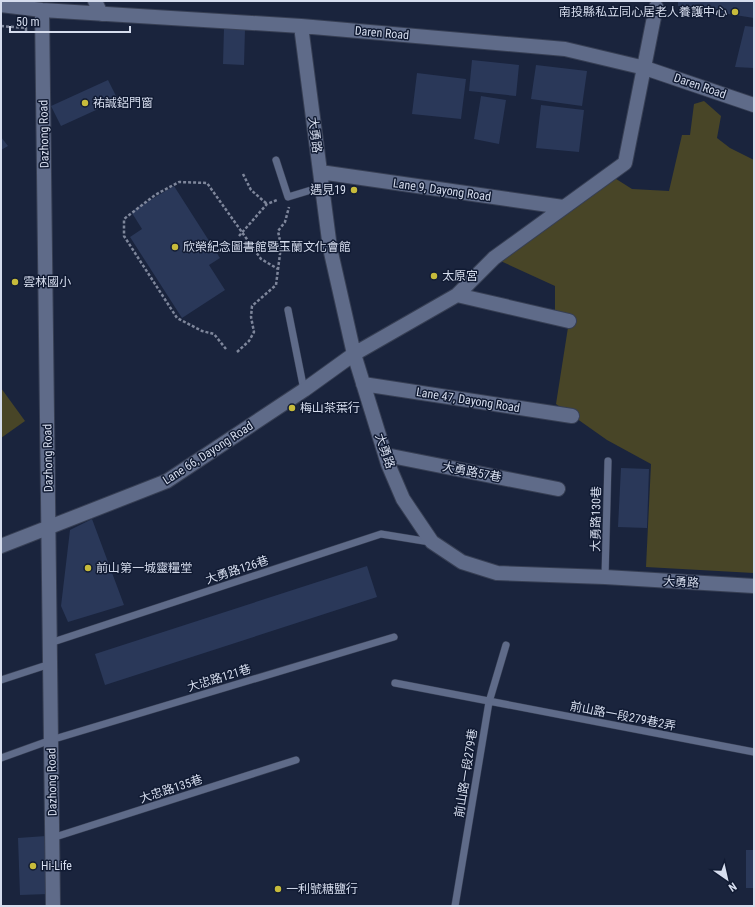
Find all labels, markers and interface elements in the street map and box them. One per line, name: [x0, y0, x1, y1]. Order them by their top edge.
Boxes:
place label: 南投縣私立同心居老人養護中心: [559, 5, 727, 19]
marker: 南投縣私立同心居老人養護中心: [730, 7, 740, 17]
scale bar: [10, 8, 130, 34]
text: 50 m: [16, 15, 40, 29]
street label: Daren Road: [354, 24, 410, 42]
street label: Daren Road: [672, 71, 728, 101]
place label: 祐誠鋁門窗: [93, 96, 153, 110]
marker: 祐誠鋁門窗: [80, 98, 90, 108]
street label: Dazhong Road: [36, 100, 52, 168]
street label: 大勇路: [306, 116, 324, 154]
street label: Lane 9, Dayong Road: [392, 176, 492, 204]
place label: 遇見19: [310, 183, 346, 197]
marker: 遇見19: [349, 185, 359, 195]
place label: 欣榮紀念圖書館暨玉蘭文化會館: [183, 240, 351, 254]
marker: 欣榮紀念圖書館暨玉蘭文化會館: [170, 242, 180, 252]
place label: 太原宮: [442, 269, 478, 283]
marker: 太原宮: [429, 271, 439, 281]
place label: 雲林國小: [23, 275, 71, 289]
marker: 雲林國小: [10, 277, 20, 287]
street label: Lane 47, Dayong Road: [415, 385, 521, 415]
place label: 梅山茶葉行: [300, 401, 360, 415]
marker: 梅山茶葉行: [287, 403, 297, 413]
street label: Lane 66, Dayong Road: [160, 419, 256, 487]
street label: Dazhong Road: [40, 424, 56, 492]
street label: 大勇路: [373, 432, 397, 470]
street label: 大勇路57巷: [441, 459, 503, 485]
street label: 大勇路130巷: [588, 486, 604, 552]
street label: 大勇路126巷: [204, 553, 270, 587]
place label: 前山第一城靈糧堂: [96, 561, 192, 575]
marker: 前山第一城靈糧堂: [83, 563, 93, 573]
street label: 大勇路: [663, 574, 699, 590]
street label: 大忠路121巷: [185, 662, 253, 694]
street label: 前山路一段279巷2弄: [569, 699, 677, 733]
street label: 前山路一段279巷: [452, 728, 480, 818]
street label: Dazhong Road: [44, 748, 60, 816]
street label: 大忠路135巷: [138, 772, 204, 806]
place label: Hi-Life: [41, 859, 72, 873]
north arrow: [707, 859, 747, 899]
marker: Hi-Life: [28, 861, 38, 871]
text: N: [726, 880, 739, 894]
place label: 一利號糖鹽行: [286, 882, 358, 896]
marker: 一利號糖鹽行: [273, 884, 283, 894]

